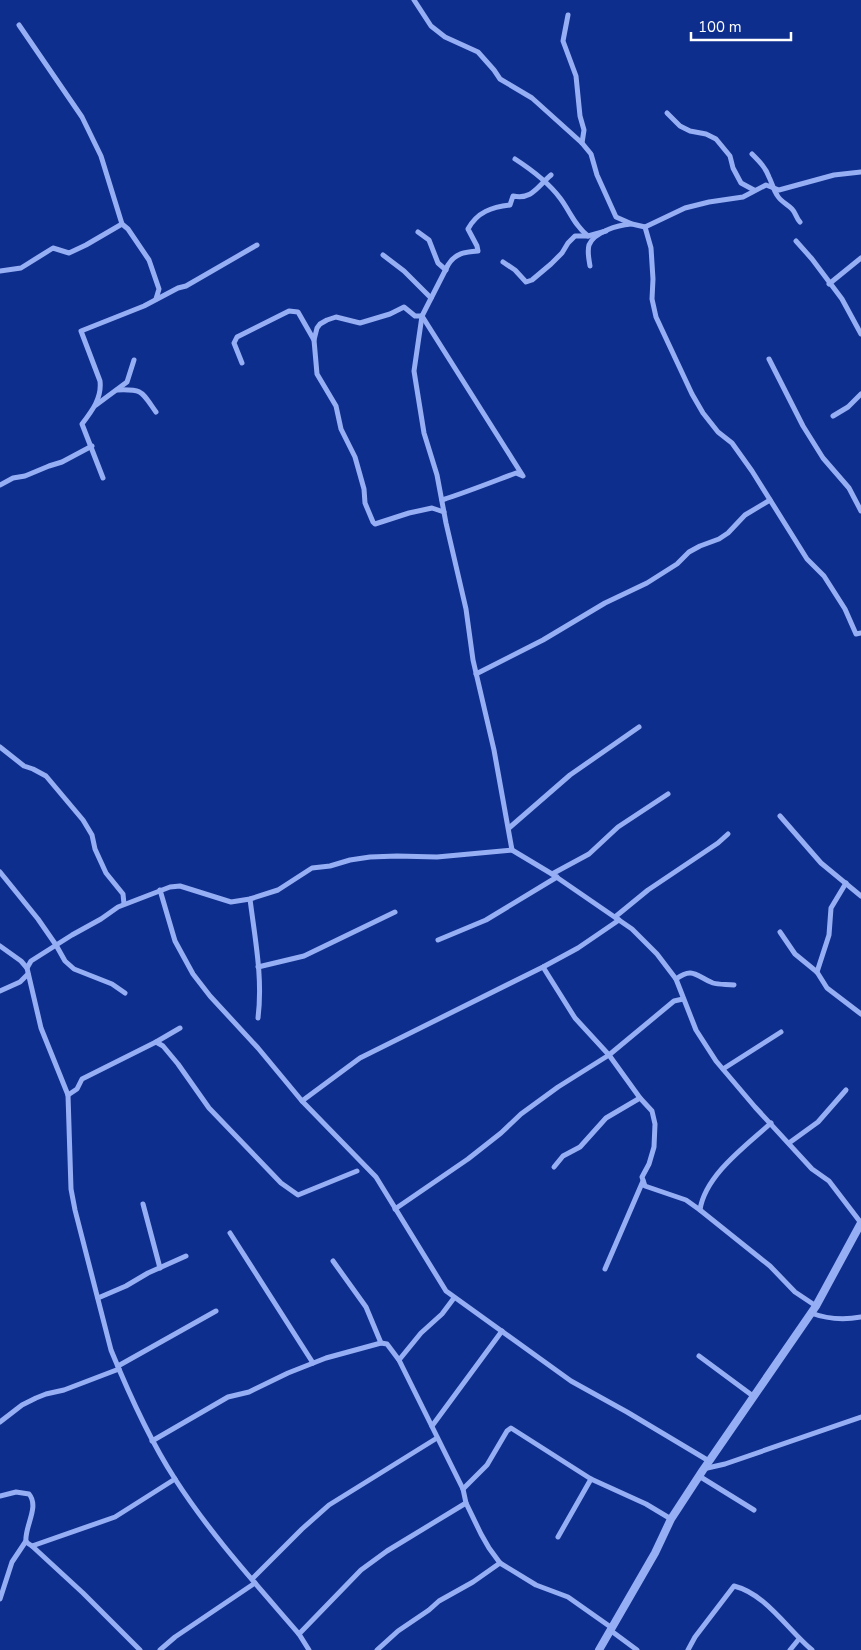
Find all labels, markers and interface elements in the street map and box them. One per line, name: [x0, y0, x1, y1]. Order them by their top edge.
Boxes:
scale bar: [691, 10, 791, 42]
text: 100 m: [698, 17, 742, 37]

